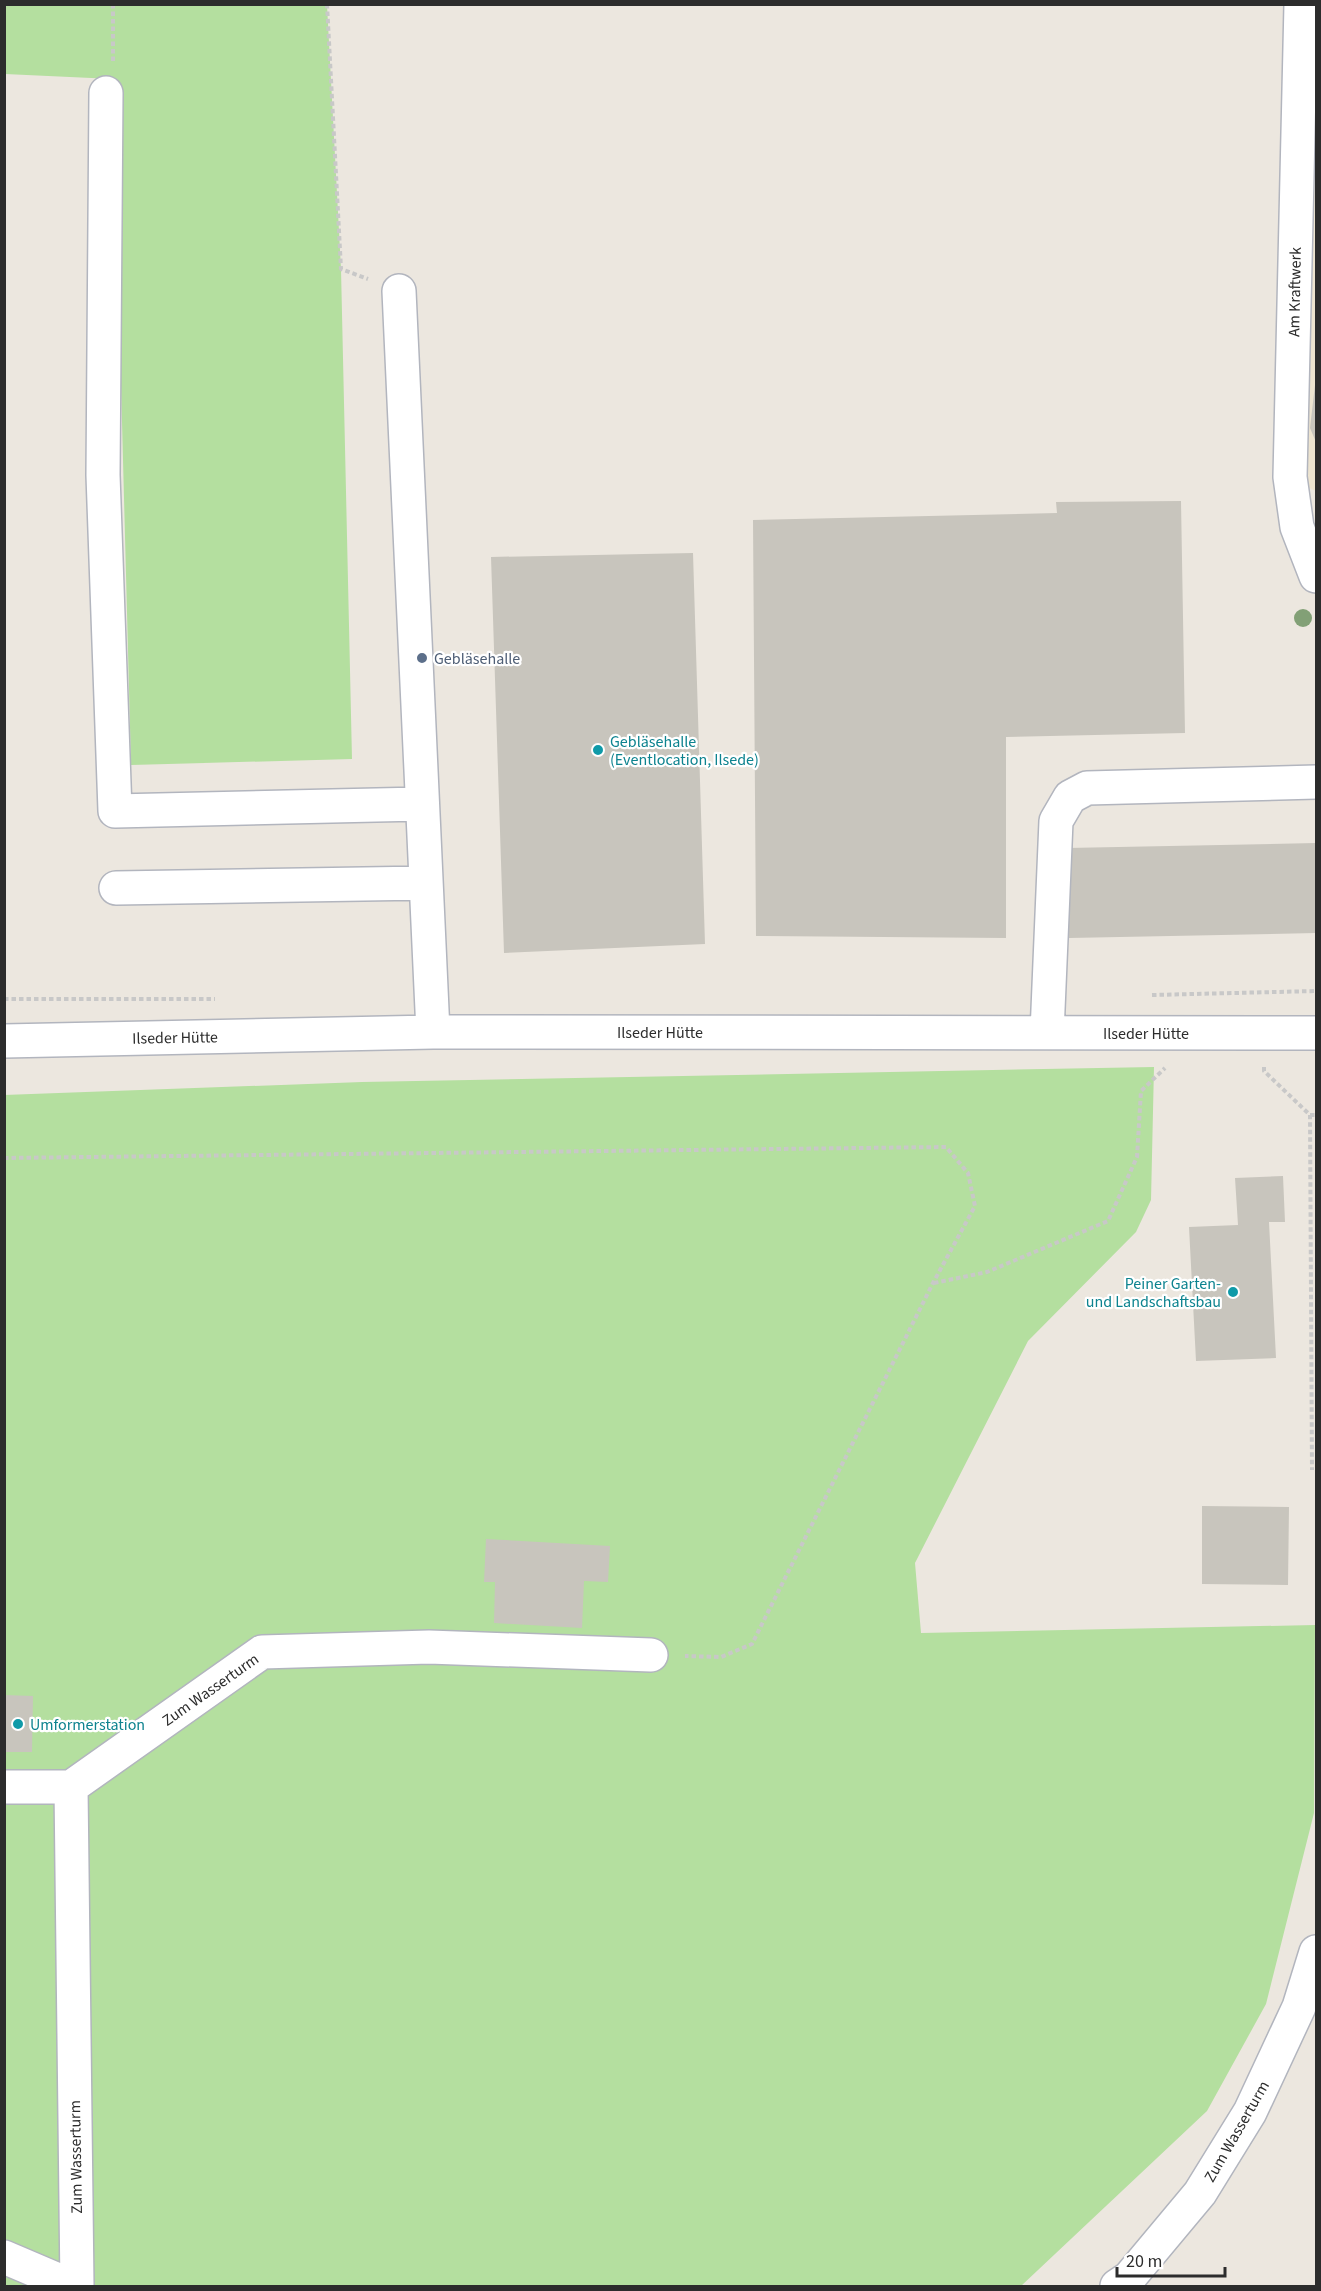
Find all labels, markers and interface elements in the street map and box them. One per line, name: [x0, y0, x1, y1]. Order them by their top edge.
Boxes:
street label: Am Kraftwerk: [1283, 247, 1307, 337]
place label: Gebläsehalle: [434, 648, 520, 670]
marker: Gebläsehalle: [415, 651, 429, 665]
place label: Gebläsehalle (Eventlocation, Ilsede): [610, 731, 759, 771]
marker: Gebläsehalle (Eventlocation, Ilsede): [591, 743, 605, 757]
street label: Ilseder Hütte: [617, 1022, 703, 1044]
street label: Ilseder Hütte: [1103, 1023, 1189, 1045]
street label: Ilseder Hütte: [132, 1026, 218, 1050]
place label: Peiner Garten- und Landschaftsbau: [1086, 1273, 1221, 1313]
marker: Peiner Garten- und Landschaftsbau: [1226, 1285, 1240, 1299]
street label: Zum Wasserturm: [158, 1648, 263, 1731]
place label: Umformerstation: [30, 1714, 145, 1736]
marker: Umformerstation: [11, 1717, 25, 1731]
street label: Zum Wasserturm: [1199, 2077, 1275, 2186]
street label: Zum Wasserturm: [64, 2100, 88, 2214]
scale bar: [1117, 2240, 1225, 2278]
text: 20 m: [1126, 2249, 1162, 2274]

